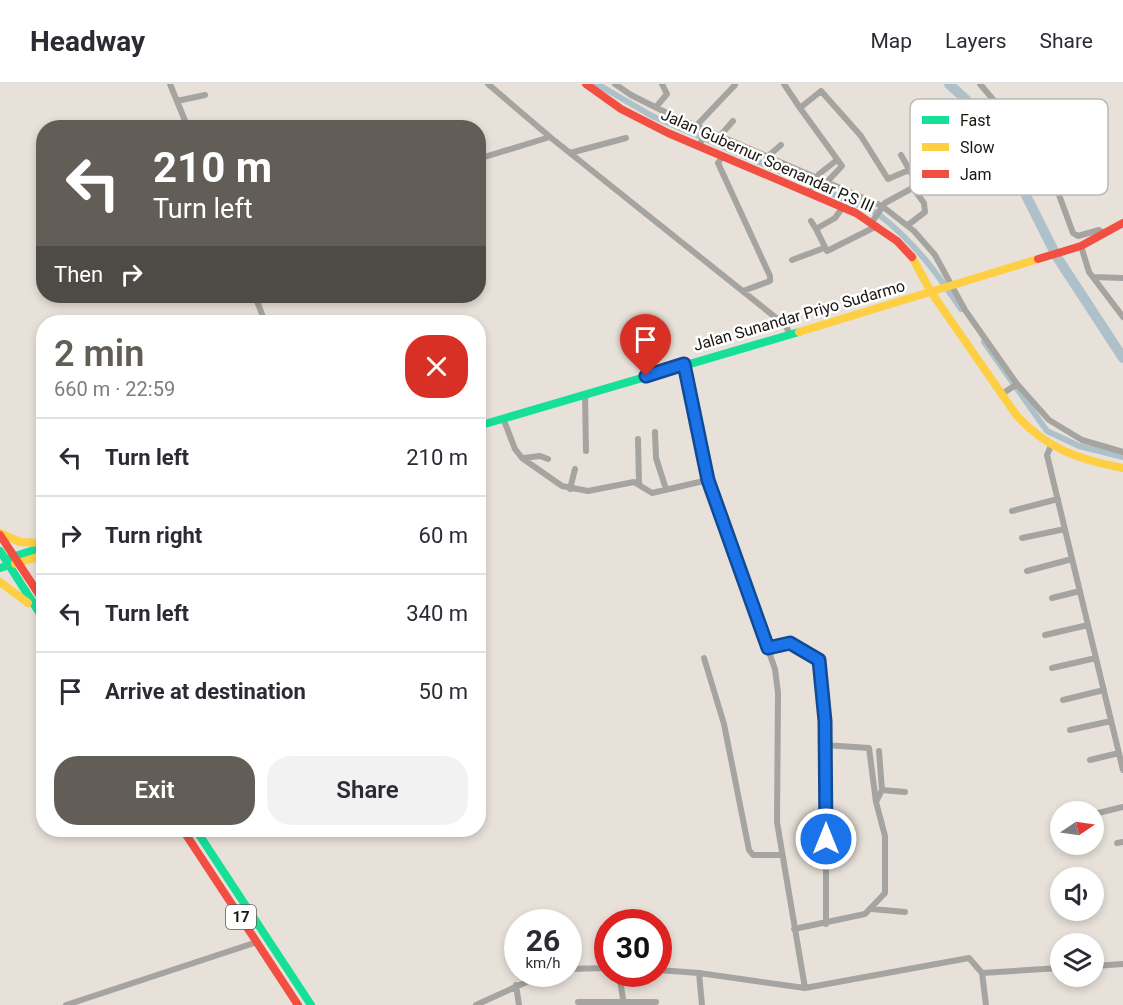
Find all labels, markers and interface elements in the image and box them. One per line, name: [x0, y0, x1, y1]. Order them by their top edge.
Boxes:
text: Headway: [30, 25, 145, 58]
text: Map: [870, 29, 912, 53]
text: Layers: [945, 29, 1006, 53]
text: Share: [1039, 29, 1093, 53]
legend: [910, 99, 1108, 195]
street label: Jalan Gubernur Soenandar P.S III: [658, 105, 877, 216]
text: Fast: [960, 111, 991, 130]
text: Slow: [960, 138, 995, 157]
text: 210 m: [153, 143, 272, 192]
icon: left: [54, 144, 132, 222]
text: Jam: [960, 165, 992, 184]
text: Turn left: [153, 193, 253, 225]
icon: right: [115, 258, 148, 291]
text: Then: [54, 262, 103, 287]
street label: Jalan Sunandar Priyo Sudarmo: [691, 276, 907, 355]
pin: [620, 314, 671, 376]
icon: arrive: [629, 323, 662, 356]
text: 2 min: [54, 333, 144, 375]
button: close: [405, 335, 468, 398]
text: 660 m · 22:59: [54, 377, 175, 401]
icon: left: [54, 441, 87, 474]
text: Turn left: [105, 445, 189, 470]
text: 210 m: [406, 445, 468, 470]
icon: right: [54, 519, 87, 552]
text: Turn right: [105, 523, 202, 548]
text: 60 m: [419, 523, 468, 548]
icon: left: [54, 597, 87, 630]
text: Turn left: [105, 601, 189, 626]
text: 340 m: [406, 601, 468, 626]
icon: arrive: [54, 675, 87, 708]
text: Arrive at destination: [105, 679, 306, 704]
text: 50 m: [419, 679, 468, 704]
button: Exit: [54, 756, 255, 825]
button: Share: [267, 756, 468, 825]
north arrow: [1050, 801, 1104, 855]
map controls: [1050, 801, 1104, 987]
position arrow: [794, 807, 858, 871]
button: sound: [1050, 867, 1104, 921]
road number: 17: [226, 905, 256, 929]
speed limit sign: 30: [594, 909, 672, 987]
text: 26: [526, 923, 560, 958]
button: layers: [1050, 933, 1104, 987]
text: km/h: [525, 954, 561, 972]

